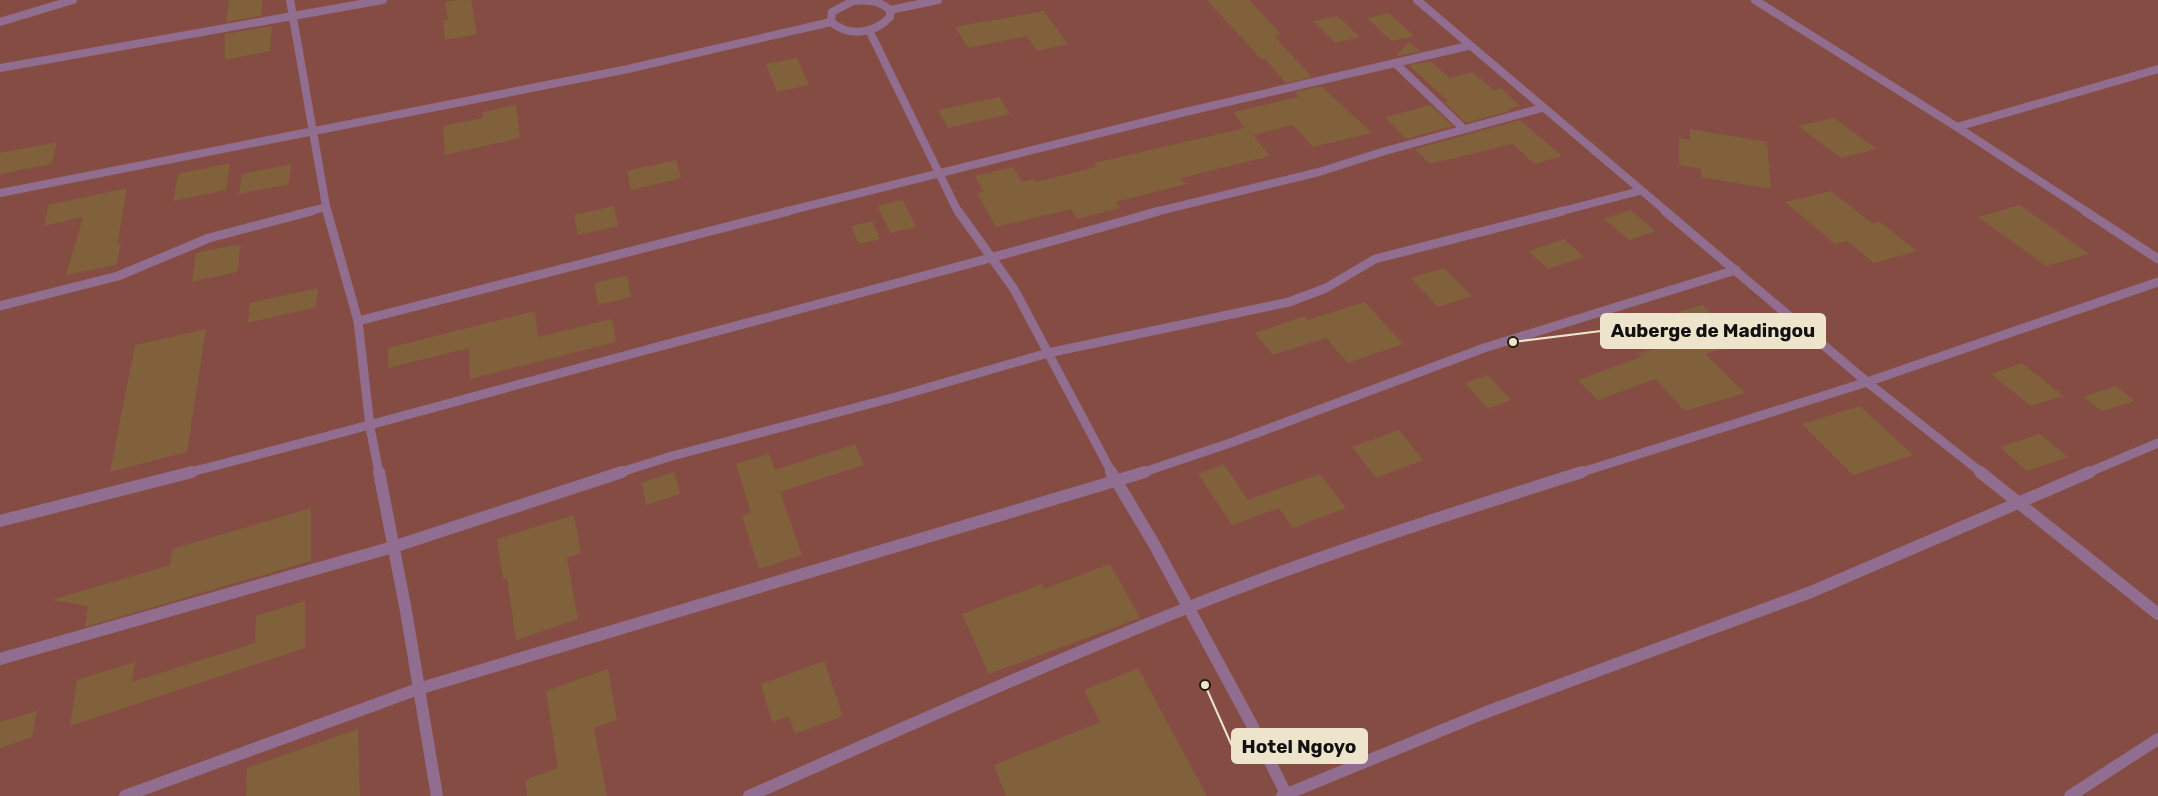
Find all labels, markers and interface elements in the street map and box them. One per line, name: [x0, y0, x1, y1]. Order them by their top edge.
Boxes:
callout: Auberge de Madingou: [1601, 314, 1825, 348]
text: Auberge de Madingou: [1611, 319, 1815, 342]
callout: Hotel Ngoyo: [1232, 729, 1367, 763]
text: Hotel Ngoyo: [1242, 735, 1356, 758]

